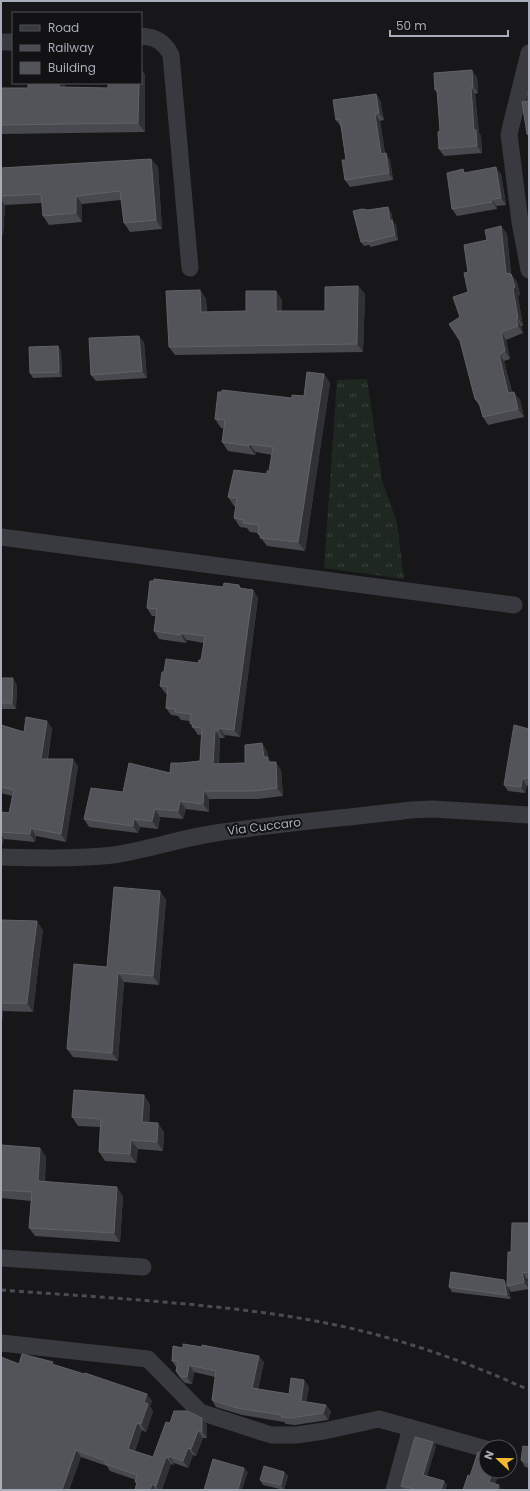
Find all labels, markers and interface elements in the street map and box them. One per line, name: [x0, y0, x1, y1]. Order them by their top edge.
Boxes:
legend: [12, 12, 142, 84]
scale bar: [390, 12, 508, 38]
text: 50 m: [396, 17, 427, 34]
text: Road: [48, 19, 79, 36]
text: Railway: [48, 39, 94, 56]
text: Building: [48, 59, 96, 76]
street label: Via Cuccaro: [226, 813, 302, 839]
north arrow: [478, 1439, 518, 1479]
text: N: [480, 1448, 498, 1462]

